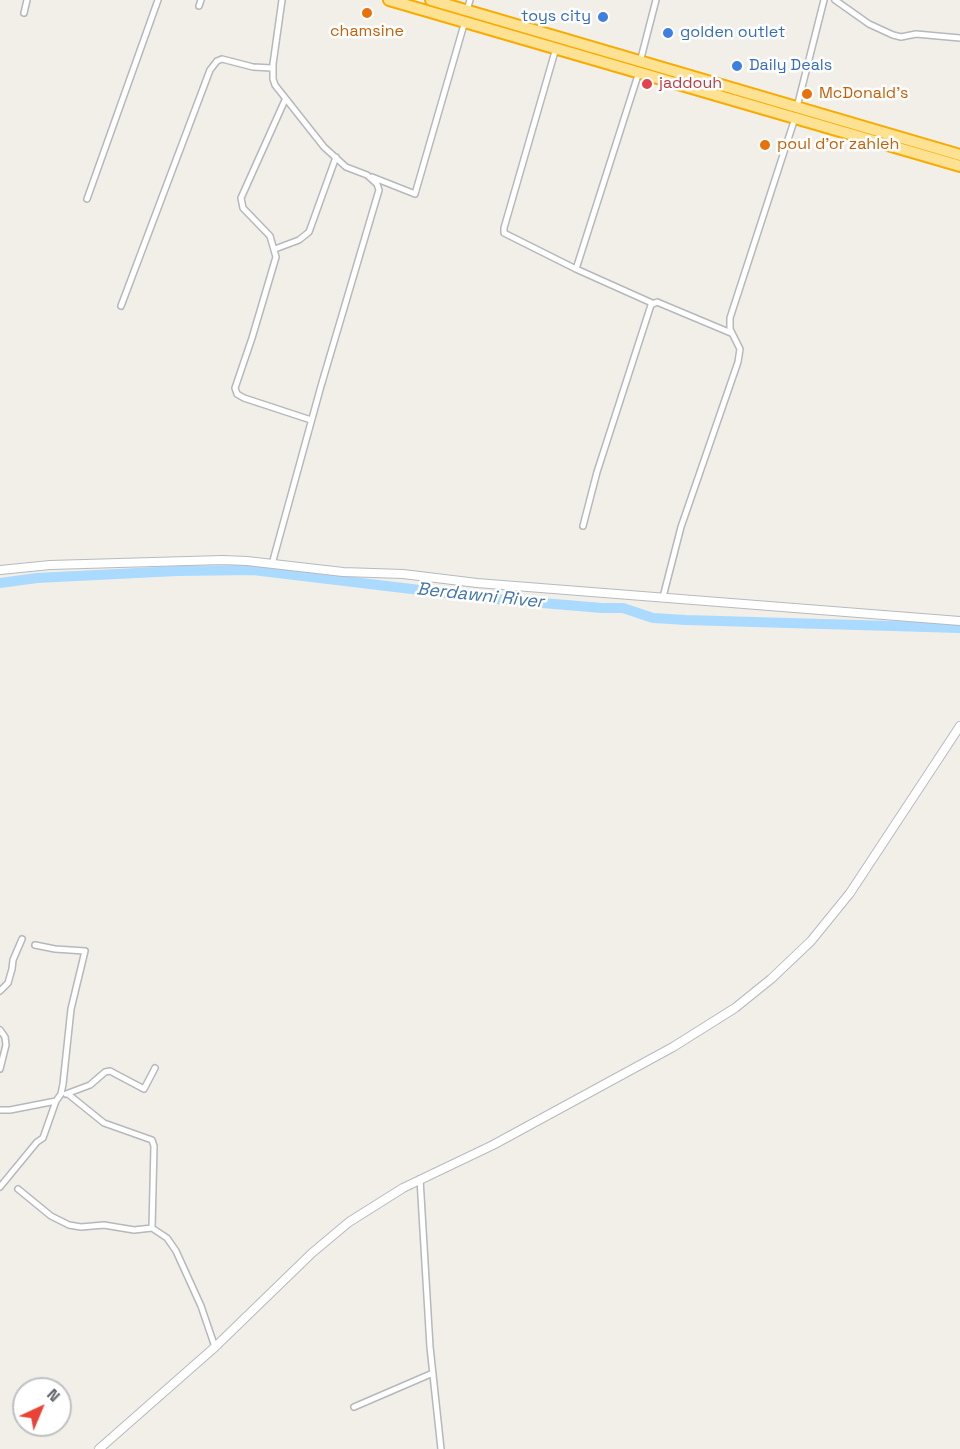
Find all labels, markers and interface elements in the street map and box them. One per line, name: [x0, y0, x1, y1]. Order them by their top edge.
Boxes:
marker: chamsine: [360, 6, 374, 20]
place label: toys city: [521, 7, 591, 27]
marker: toys city: [596, 10, 610, 24]
place label: chamsine: [330, 22, 404, 42]
place label: golden outlet: [680, 23, 785, 43]
marker: golden outlet: [661, 26, 675, 40]
place label: Daily Deals: [749, 56, 832, 76]
marker: Daily Deals: [730, 59, 744, 73]
place label: jaddouh: [659, 74, 722, 94]
marker: jaddouh: [640, 77, 654, 91]
place label: McDonald's: [819, 84, 909, 104]
marker: McDonald's: [800, 87, 814, 101]
place label: poul d'or zahleh: [777, 135, 899, 155]
marker: poul d'or zahleh: [758, 138, 772, 152]
water label: Berdawni River: [415, 579, 545, 613]
north arrow: [12, 1377, 72, 1437]
text: N: [42, 1384, 65, 1406]

